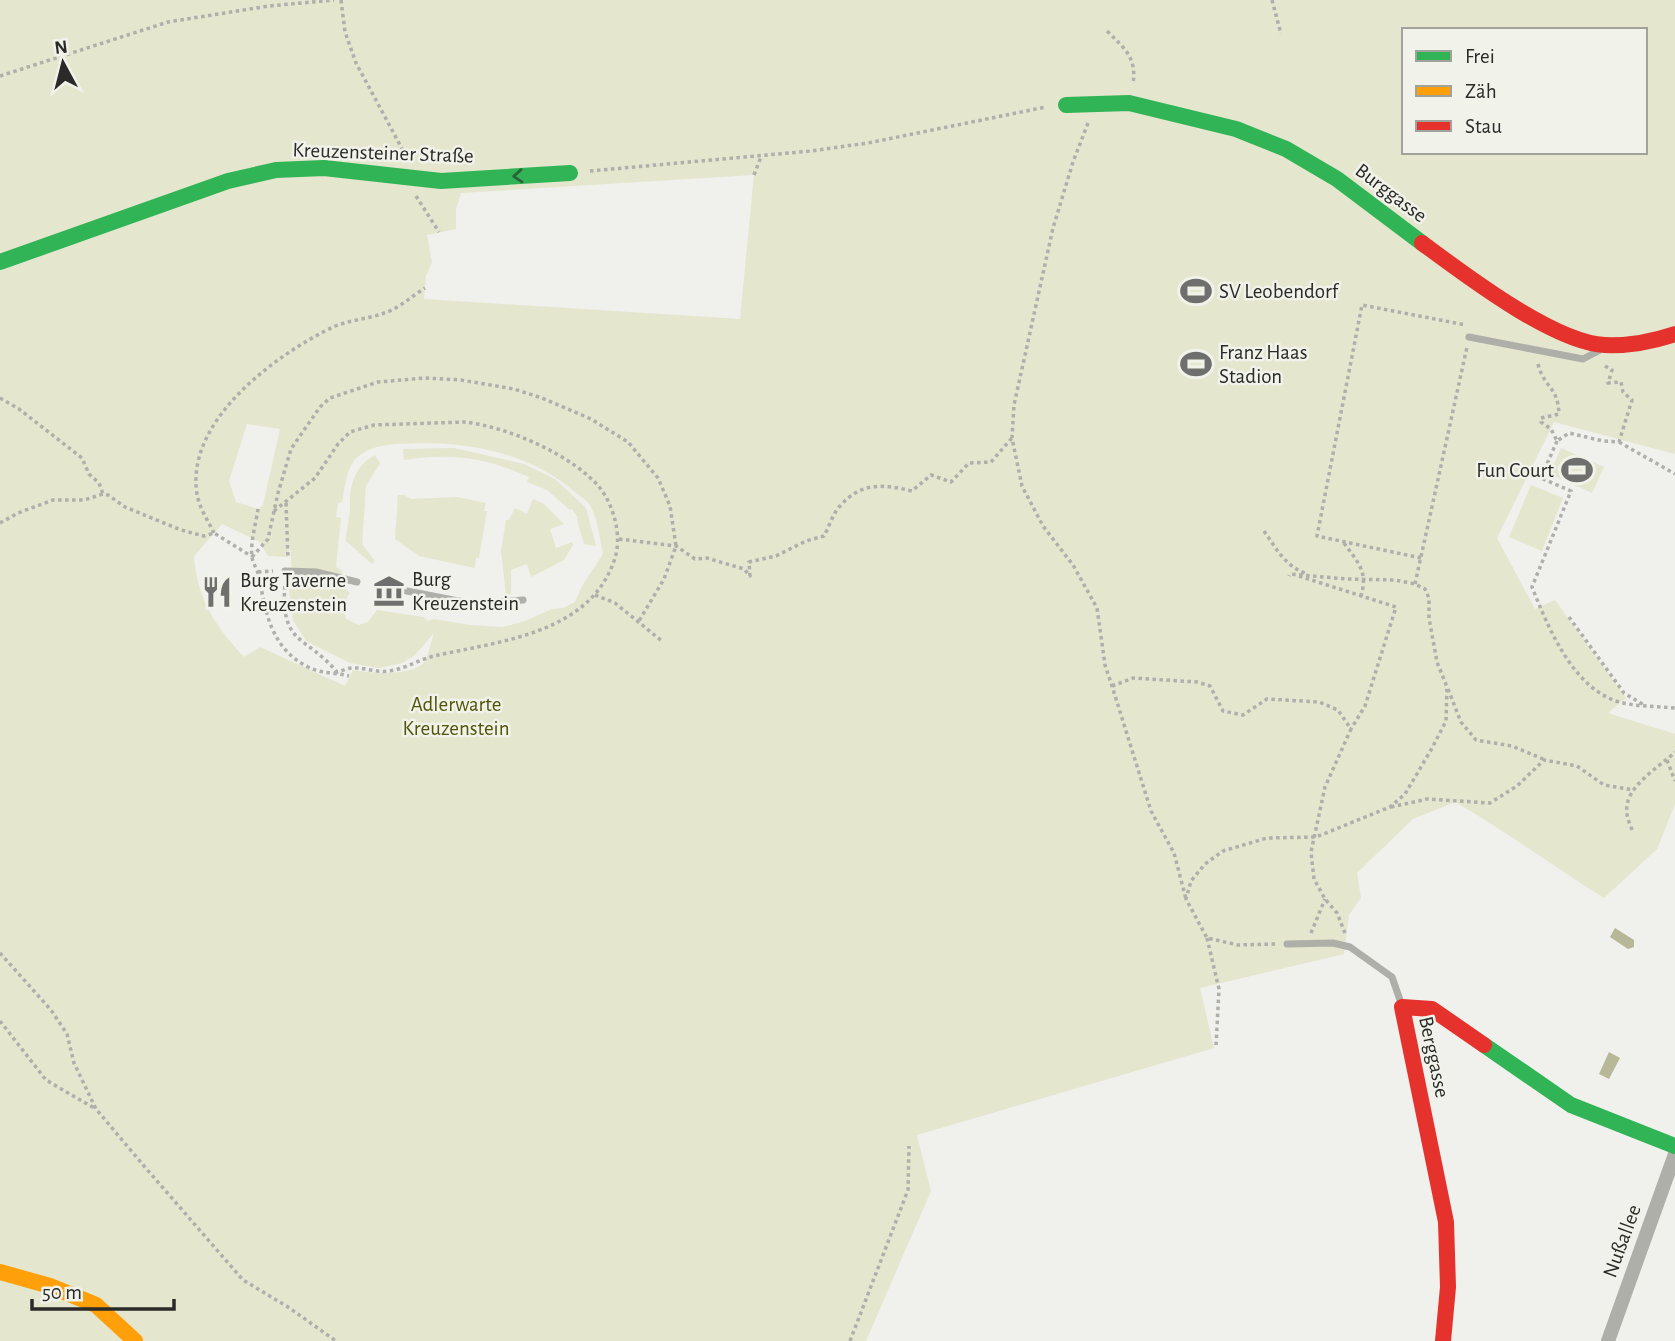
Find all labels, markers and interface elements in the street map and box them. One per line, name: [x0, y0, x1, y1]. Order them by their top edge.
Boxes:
north arrow: [28, 28, 98, 98]
legend: [1402, 28, 1647, 154]
text: N: [53, 37, 69, 58]
text: Frei: [1465, 46, 1495, 67]
text: Zäh: [1465, 81, 1497, 102]
text: Stau: [1465, 116, 1502, 137]
street label: Kreuzensteiner Straße: [292, 139, 474, 167]
street label: Burggasse: [1351, 159, 1431, 227]
one-way arrow: [513, 168, 524, 183]
sports icon: SV Leobendorf: [1179, 274, 1213, 308]
place label: SV Leobendorf: [1219, 281, 1340, 302]
place label: Franz Haas Stadion: [1219, 342, 1307, 387]
sports icon: Franz Haas Stadion: [1179, 347, 1213, 381]
sports icon: Fun Court: [1560, 453, 1594, 487]
place label: Fun Court: [1476, 460, 1554, 481]
place label: Burg Kreuzenstein: [412, 569, 519, 614]
place label: Burg Taverne Kreuzenstein: [240, 570, 347, 615]
museum icon: Burg Kreuzenstein: [372, 574, 406, 608]
restaurant icon: Burg Taverne Kreuzenstein: [200, 575, 234, 609]
park label: Adlerwarte Kreuzenstein: [402, 694, 510, 739]
street label: Berggasse: [1415, 1014, 1453, 1100]
street label: Nußallee: [1599, 1202, 1645, 1280]
scale bar: [32, 1268, 173, 1312]
text: 50 m: [42, 1282, 82, 1303]

